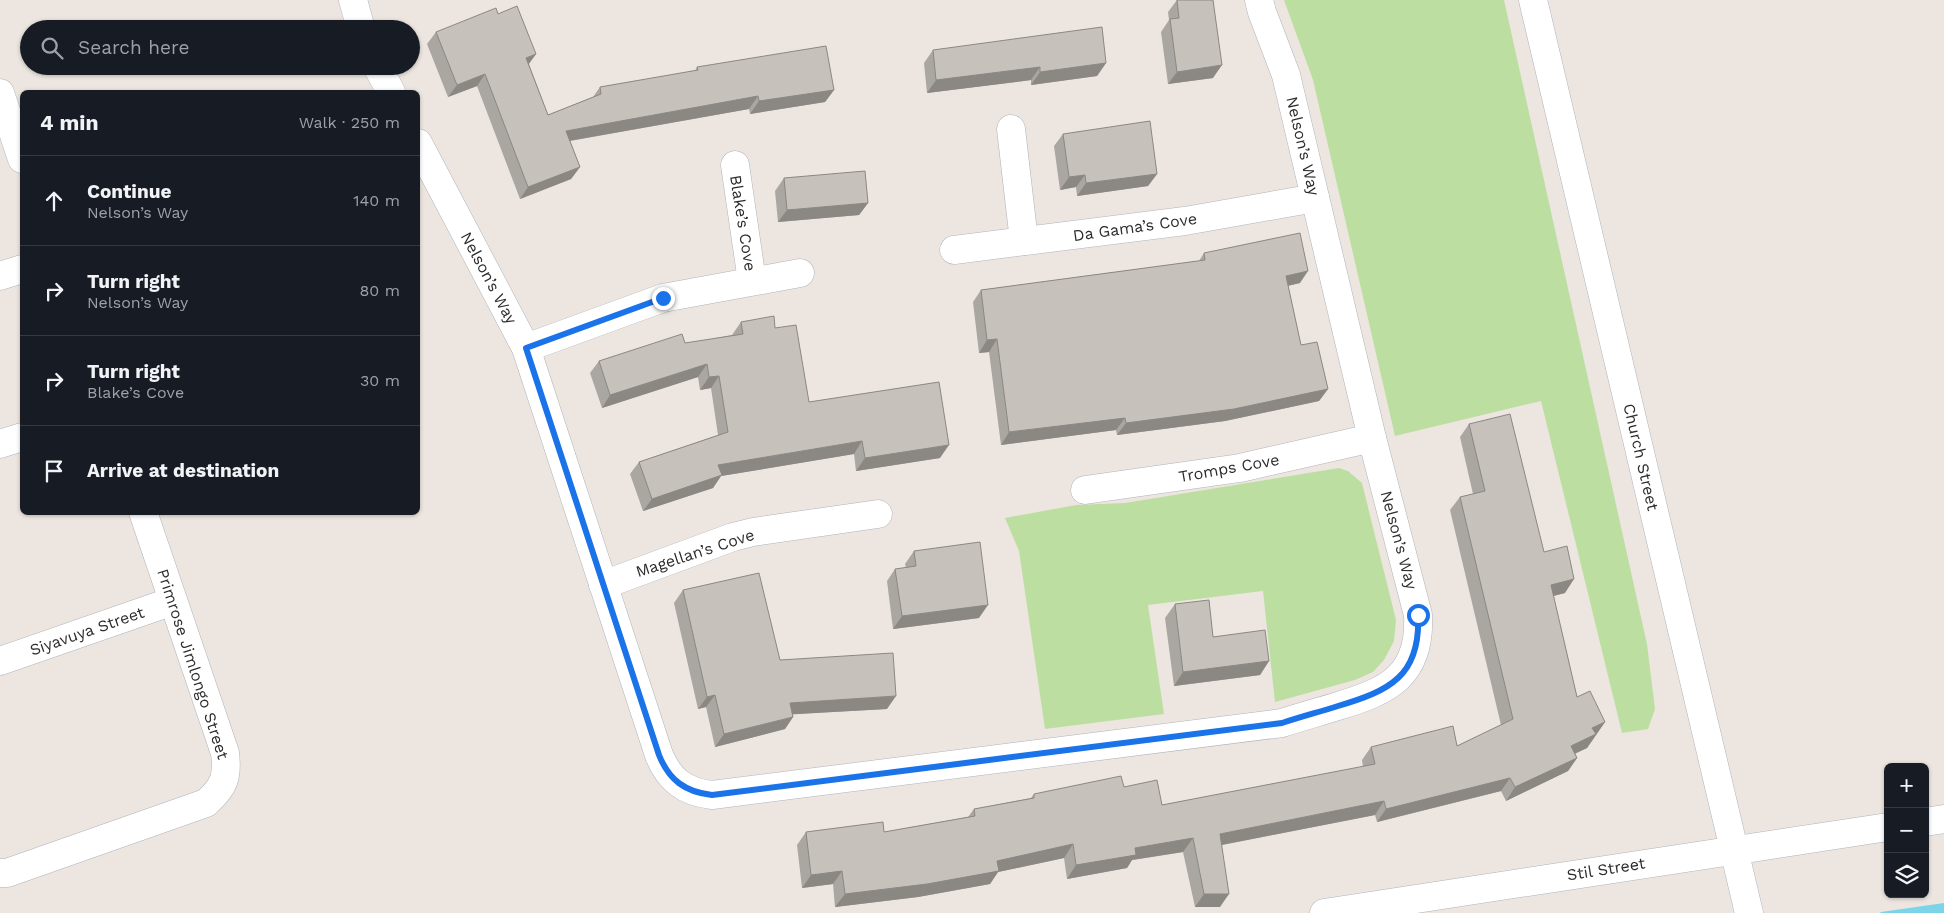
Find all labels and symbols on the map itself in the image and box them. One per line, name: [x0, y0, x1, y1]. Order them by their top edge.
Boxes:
street label: Nelson’s Way: [1282, 95, 1324, 198]
street label: Blake’s Cove: [726, 174, 760, 272]
street label: Da Gama’s Cove: [1072, 209, 1198, 245]
street label: Nelson’s Way: [457, 229, 522, 328]
route end: [652, 287, 675, 310]
street label: Church Street: [1619, 402, 1663, 513]
street label: Tromps Cove: [1177, 450, 1281, 486]
street label: Nelson’s Way: [1377, 489, 1421, 592]
street label: Magellan’s Cove: [633, 525, 757, 581]
street label: Primrose Jimlongo Street: [153, 566, 233, 762]
street label: Siyavuya Street: [27, 602, 147, 659]
route start: [1407, 604, 1430, 627]
street label: Stil Street: [1565, 853, 1647, 885]

